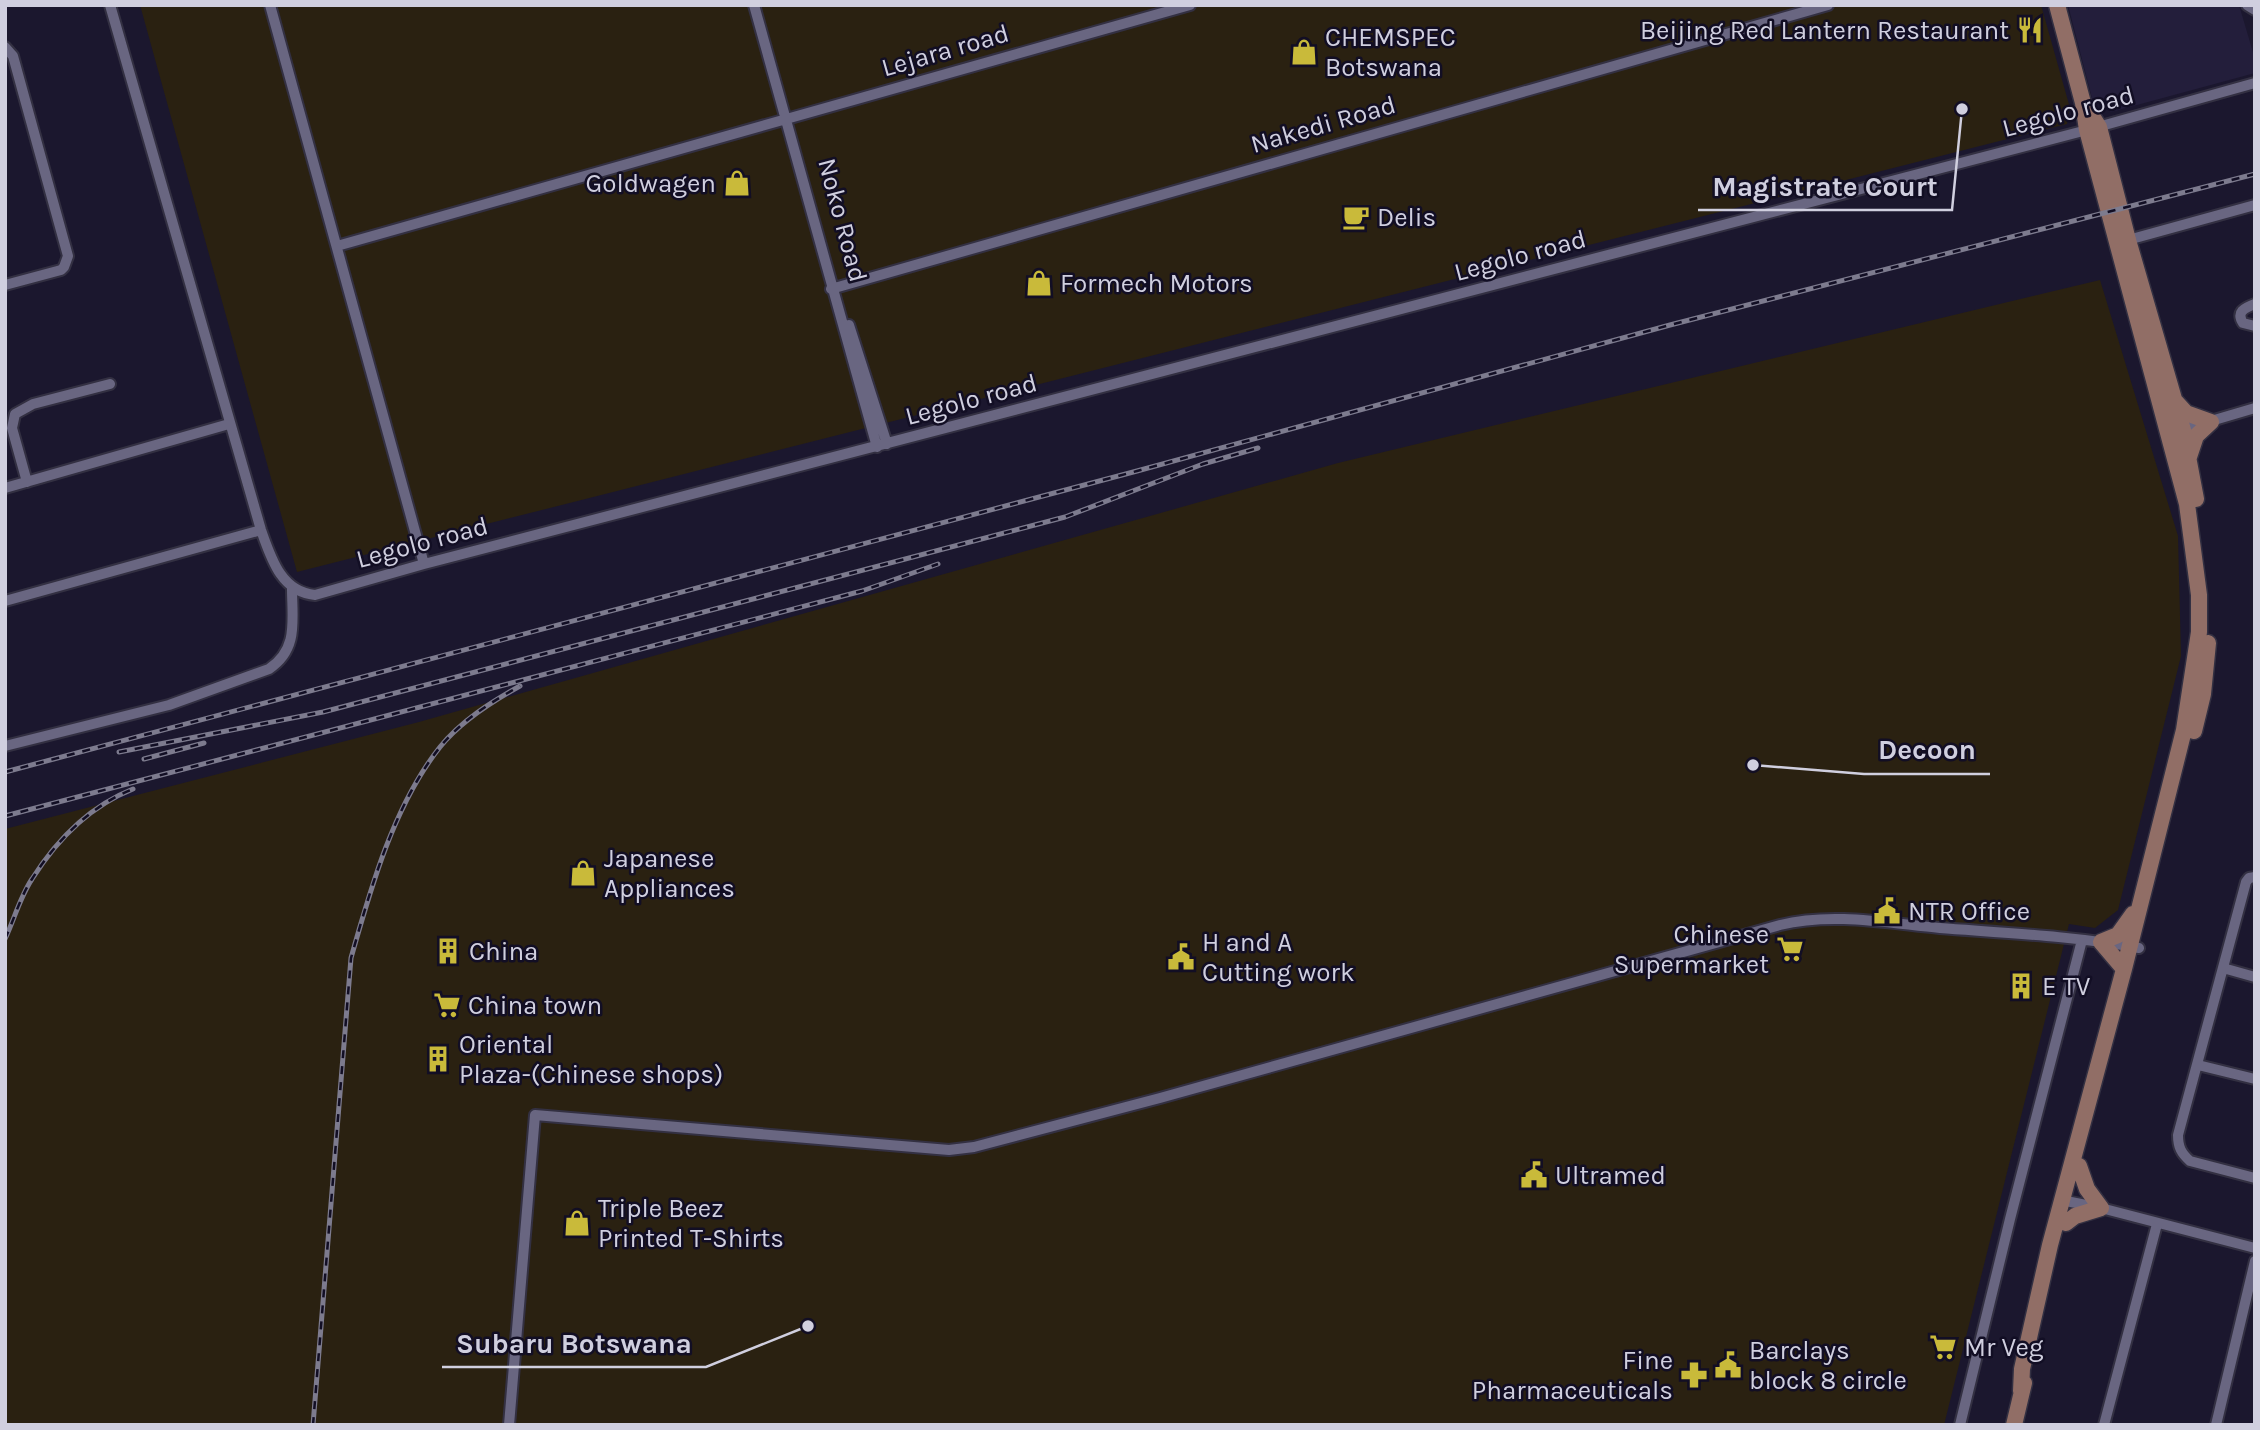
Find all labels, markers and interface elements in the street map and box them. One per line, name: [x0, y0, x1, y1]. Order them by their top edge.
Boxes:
place label: Beijing Red Lantern Restaurant: [1640, 15, 2009, 46]
restaurant icon: Beijing Red Lantern Restaurant: [2015, 15, 2045, 45]
street label: Lejara road: [878, 18, 1012, 83]
place label: CHEMSPEC Botswana: [1325, 22, 1456, 83]
shop icon: CHEMSPEC Botswana: [1289, 37, 1319, 67]
street label: Legolo road: [1999, 79, 2138, 144]
street label: Nakedi Road: [1247, 89, 1399, 160]
street label: Noko Road: [811, 155, 874, 285]
callout: Magistrate Court: [1698, 161, 1952, 210]
place label: Goldwagen: [585, 168, 716, 199]
shop icon: Goldwagen: [722, 168, 752, 198]
text: Magistrate Court: [1712, 170, 1938, 203]
cafe icon: Delis: [1341, 202, 1371, 232]
place label: Delis: [1377, 202, 1436, 233]
street label: Legolo road: [1451, 223, 1590, 288]
shop icon: Formech Motors: [1024, 268, 1054, 298]
place label: Formech Motors: [1060, 268, 1253, 299]
street label: Legolo road: [902, 367, 1041, 432]
street label: Legolo road: [353, 510, 492, 575]
callout: Decoon: [1864, 725, 1990, 774]
text: Decoon: [1878, 733, 1976, 766]
place label: Japanese Appliances: [604, 843, 735, 904]
shop icon: Japanese Appliances: [568, 858, 598, 888]
public building icon: NTR Office: [1872, 896, 1902, 926]
place label: NTR Office: [1908, 896, 2030, 927]
place label: Chinese Supermarket: [1614, 919, 1769, 980]
place label: H and A Cutting work: [1202, 927, 1355, 988]
supermarket icon: Chinese Supermarket: [1775, 934, 1805, 964]
building icon: China: [433, 936, 463, 966]
place label: China: [469, 936, 538, 967]
public building icon: H and A Cutting work: [1166, 942, 1196, 972]
building icon: E TV: [2006, 971, 2036, 1001]
place label: E TV: [2042, 971, 2091, 1002]
supermarket icon: China town: [432, 990, 462, 1020]
place label: China town: [468, 990, 602, 1021]
place label: Oriental Plaza-(Chinese shops): [459, 1029, 723, 1090]
building icon: Oriental Plaza-(Chinese shops): [423, 1044, 453, 1074]
public building icon: Ultramed: [1519, 1160, 1549, 1190]
place label: Ultramed: [1555, 1160, 1666, 1191]
place label: Triple Beez Printed T-Shirts: [598, 1193, 784, 1254]
shop icon: Triple Beez Printed T-Shirts: [562, 1208, 592, 1238]
callout: Subaru Botswana: [442, 1318, 706, 1367]
text: Subaru Botswana: [456, 1327, 692, 1360]
supermarket icon: Mr Veg: [1928, 1332, 1958, 1362]
place label: Mr Veg: [1964, 1332, 2044, 1363]
place label: Barclays block 8 circle: [1749, 1335, 1907, 1396]
place label: Fine Pharmaceuticals: [1472, 1345, 1673, 1406]
public building icon: Barclays block 8 circle: [1713, 1350, 1743, 1380]
pharmacy icon: Fine Pharmaceuticals: [1679, 1360, 1709, 1390]

